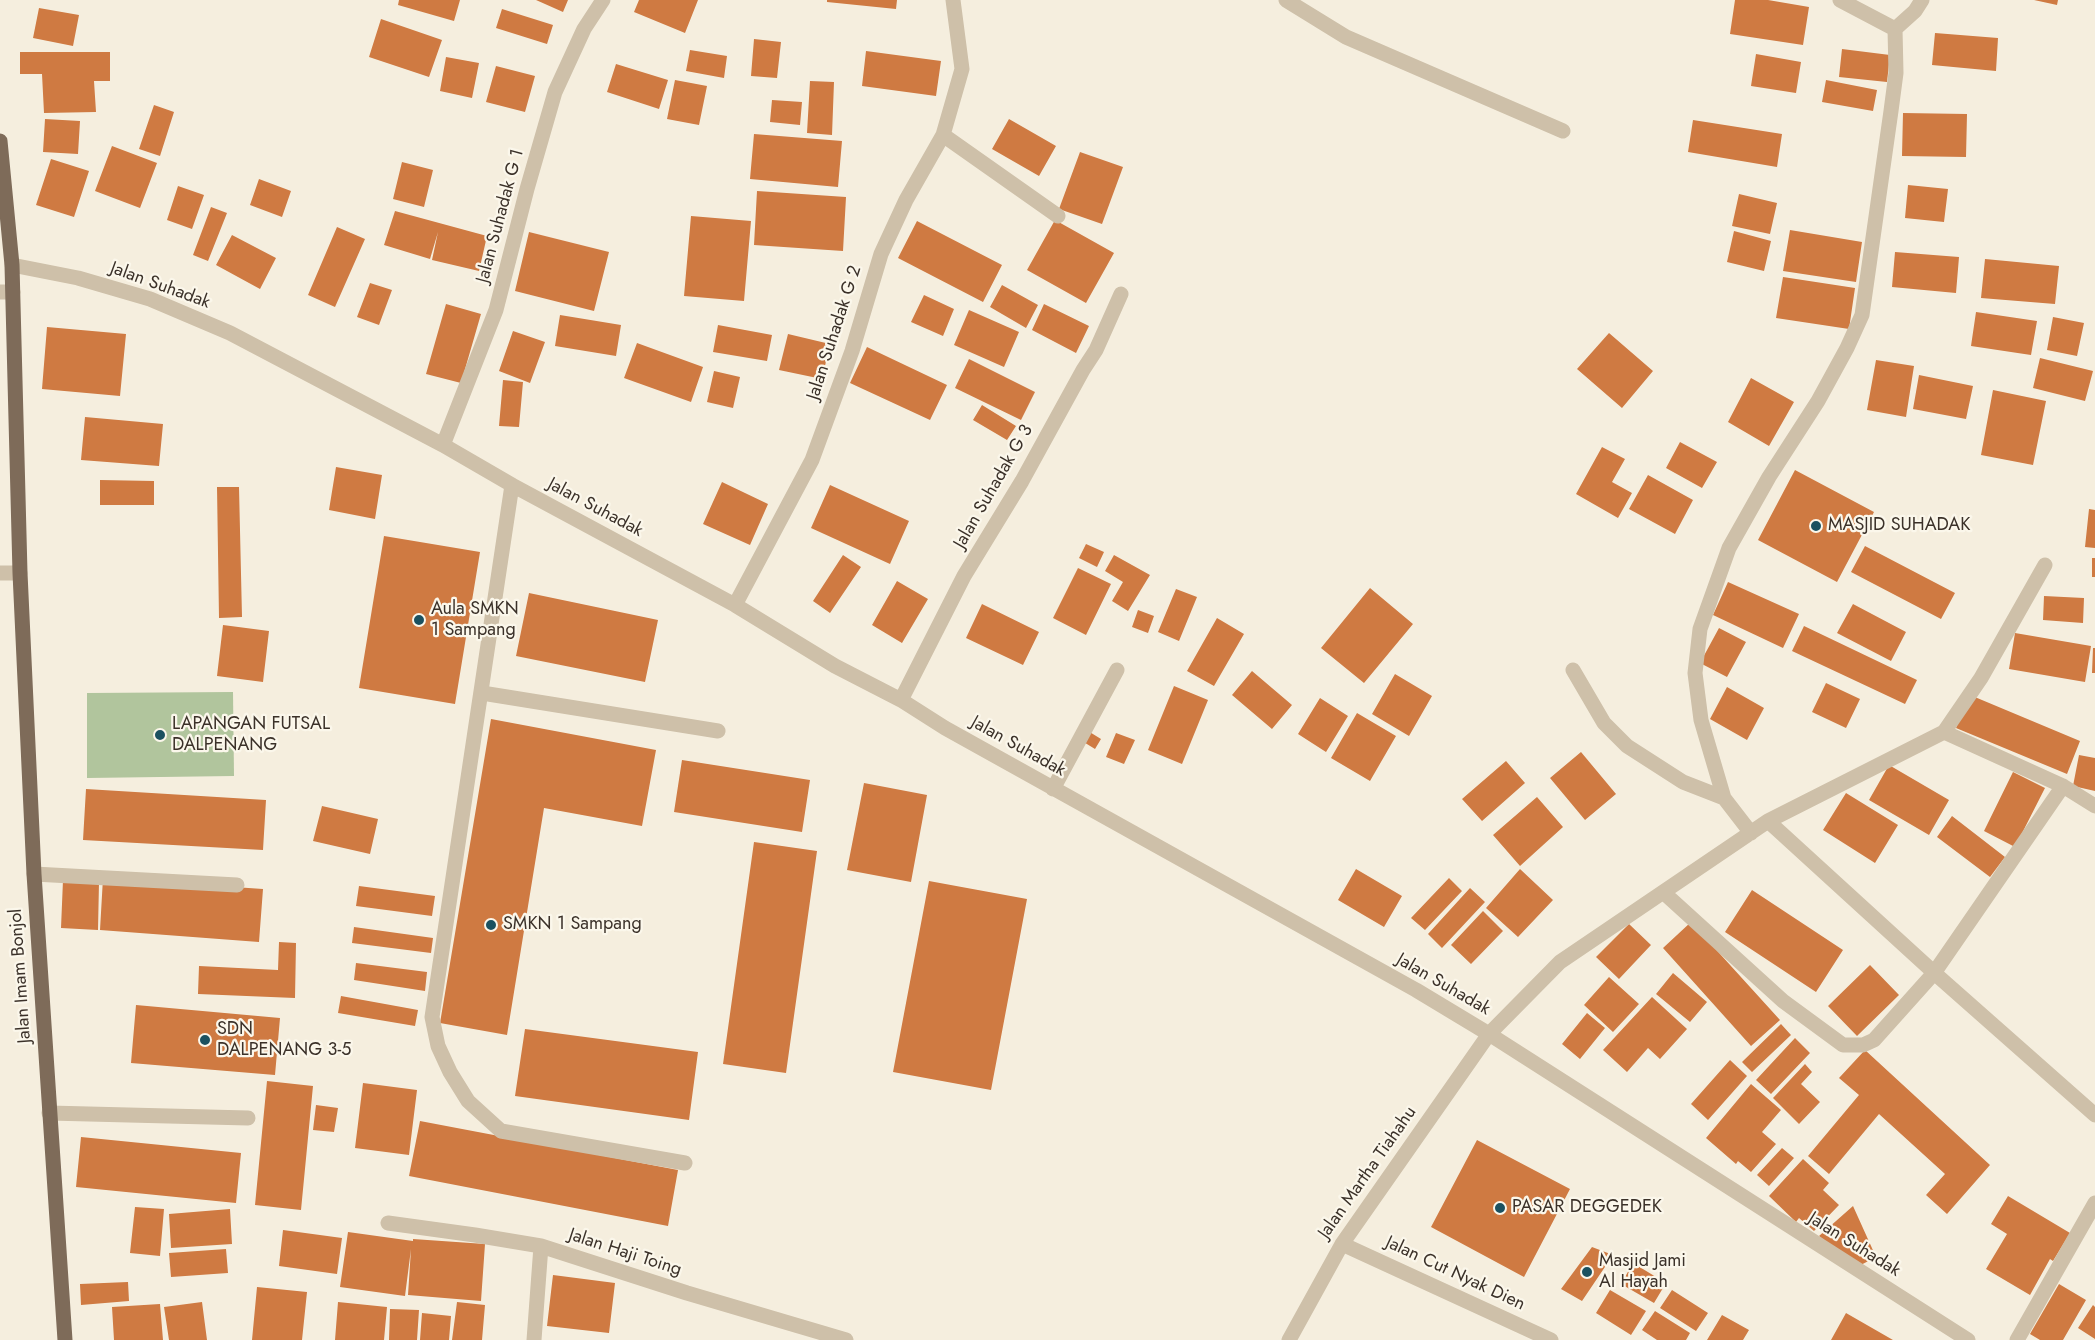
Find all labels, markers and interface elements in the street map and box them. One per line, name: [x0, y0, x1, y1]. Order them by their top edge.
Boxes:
street label: Jalan Suhadak G 1: [473, 147, 529, 285]
street label: Jalan Suhadak: [107, 258, 213, 314]
street label: Jalan Suhadak G 2: [803, 263, 867, 403]
street label: Jalan Suhadak G 3: [950, 421, 1038, 553]
street label: Jalan Suhadak: [544, 474, 646, 542]
place label: MASJID SUHADAK: [1828, 515, 1970, 537]
marker: MASJID SUHADAK: [1809, 519, 1823, 533]
place label: Aula SMKN 1 Sampang: [431, 599, 519, 642]
marker: Aula SMKN 1 Sampang: [412, 613, 426, 627]
street label: Jalan Suhadak: [967, 712, 1069, 782]
place label: LAPANGAN FUTSAL DALPENANG: [172, 714, 330, 756]
marker: LAPANGAN FUTSAL DALPENANG: [153, 728, 167, 742]
street label: Jalan Imam Bonjol: [6, 908, 36, 1044]
place label: SMKN 1 Sampang: [503, 914, 642, 936]
marker: SMKN 1 Sampang: [484, 918, 498, 932]
street label: Jalan Suhadak: [1392, 949, 1494, 1021]
place label: SDN DALPENANG 3-5: [217, 1019, 351, 1062]
marker: SDN DALPENANG 3-5: [198, 1033, 212, 1047]
street label: Jalan Martha Tiahahu: [1314, 1103, 1422, 1243]
place label: PASAR DEGGEDEK: [1512, 1197, 1662, 1219]
marker: PASAR DEGGEDEK: [1493, 1201, 1507, 1215]
street label: Jalan Suhadak: [1804, 1208, 1904, 1282]
street label: Jalan Haji Toing: [566, 1225, 684, 1281]
street label: Jalan Cut Nyak Dien: [1382, 1232, 1528, 1316]
place label: Masjid Jami Al Hayah: [1599, 1251, 1686, 1294]
marker: Masjid Jami Al Hayah: [1580, 1265, 1594, 1279]

